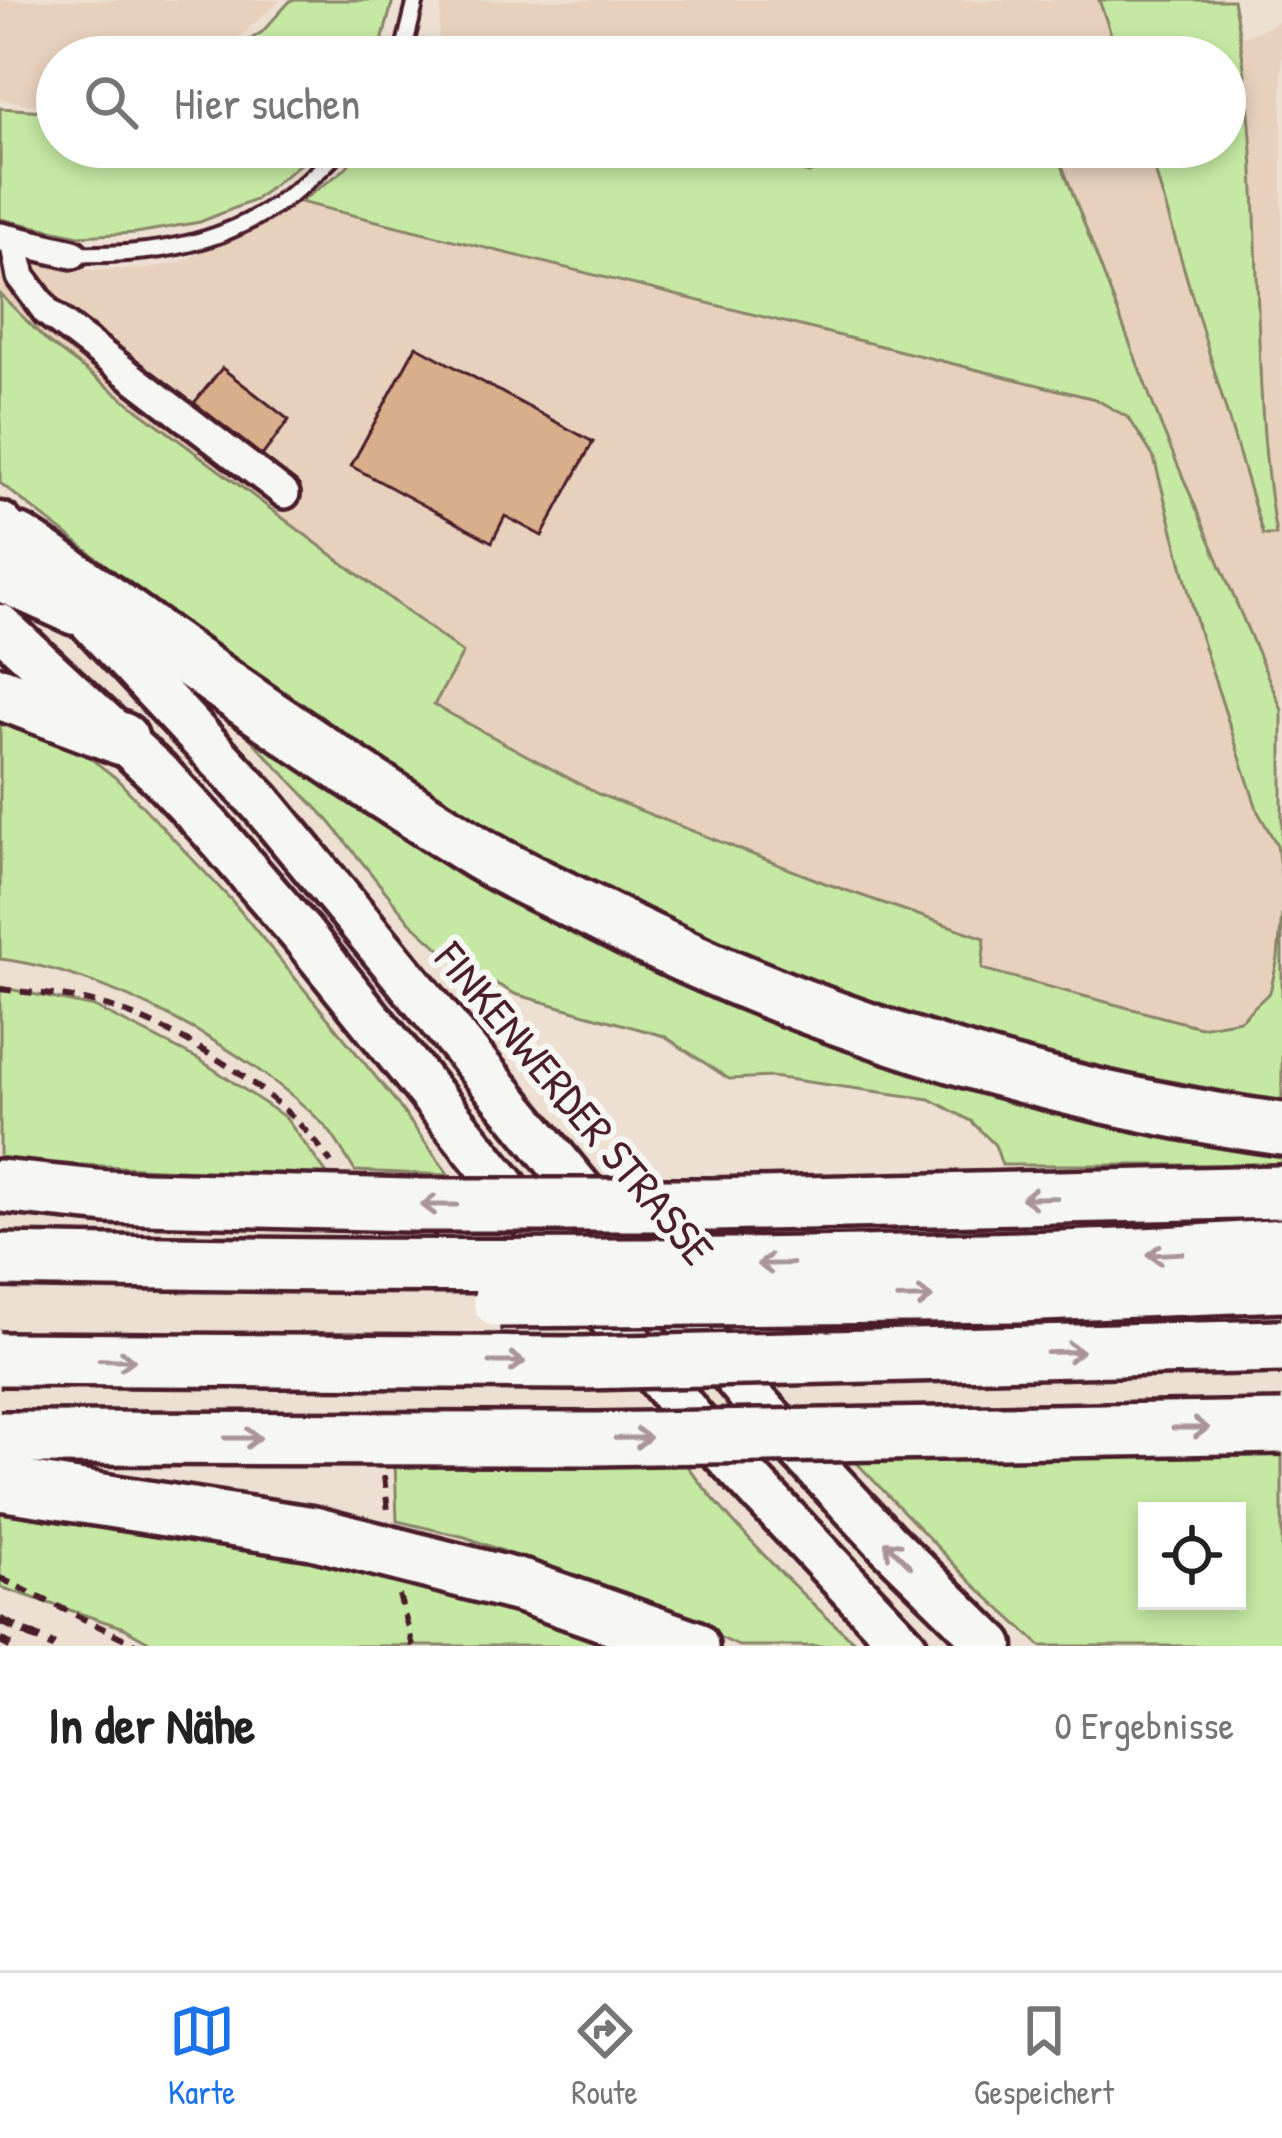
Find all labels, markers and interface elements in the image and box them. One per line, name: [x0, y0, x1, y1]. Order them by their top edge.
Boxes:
search box: [36, 36, 1246, 168]
icon: search: [78, 69, 144, 135]
text: Hier suchen: [174, 72, 361, 133]
street label: FINKENWERDER STRASSE: [421, 928, 728, 1277]
one-way arrow: [1020, 1186, 1059, 1209]
one-way arrow: [420, 1194, 459, 1216]
one-way arrow: [1146, 1243, 1185, 1266]
one-way arrow: [756, 1252, 795, 1275]
one-way arrow: [895, 1286, 934, 1309]
one-way arrow: [1045, 1340, 1084, 1363]
one-way arrow: [97, 1349, 136, 1372]
one-way arrow: [487, 1351, 526, 1373]
one-way arrow: [1171, 1416, 1210, 1439]
one-way arrow: [223, 1427, 262, 1449]
one-way arrow: [613, 1427, 652, 1449]
map controls: [1138, 1502, 1246, 1610]
button: locate: [1138, 1502, 1246, 1610]
one-way arrow: [884, 1540, 913, 1569]
text: In der Nähe: [48, 1690, 255, 1759]
text: 0 Ergebnisse: [1054, 1698, 1234, 1751]
tab: Karte: [168, 1998, 235, 2114]
tab: Route: [572, 1998, 638, 2114]
tab: Gespeichert: [974, 1998, 1114, 2114]

